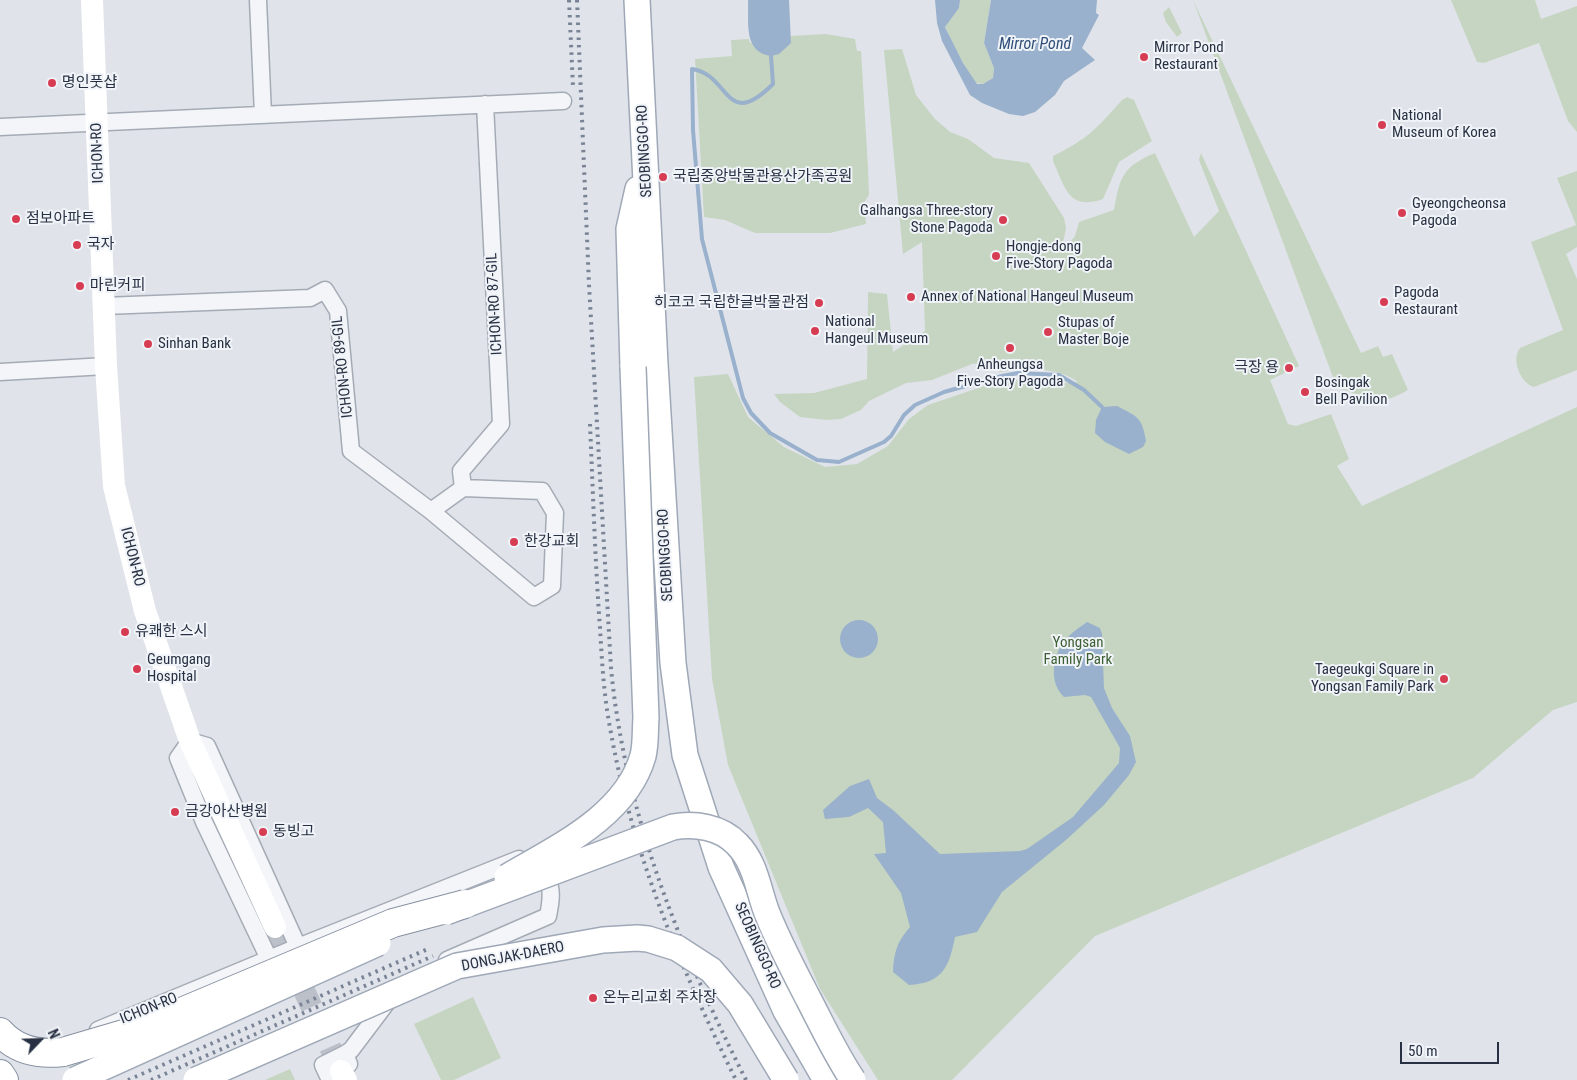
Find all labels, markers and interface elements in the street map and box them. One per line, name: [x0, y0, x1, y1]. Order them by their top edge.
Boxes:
water label: Mirror Pond: [999, 35, 1071, 55]
place label: Mirror Pond Restaurant: [1154, 39, 1224, 74]
marker: Mirror Pond Restaurant: [1138, 51, 1150, 63]
place label: 명인풋샵: [62, 74, 117, 92]
marker: 명인풋샵: [46, 77, 58, 89]
street label: SEOBINGGO-RO: [634, 104, 656, 198]
place label: National Museum of Korea: [1392, 107, 1496, 142]
marker: National Museum of Korea: [1376, 119, 1388, 131]
street label: ICHON-RO: [88, 122, 108, 184]
place label: 국립중앙박물관용산가족공원: [673, 168, 852, 186]
marker: 국립중앙박물관용산가족공원: [657, 171, 669, 183]
place label: Gyeongcheonsa Pagoda: [1412, 195, 1506, 230]
place label: Galhangsa Three-story Stone Pagoda: [860, 202, 993, 237]
marker: Gyeongcheonsa Pagoda: [1396, 207, 1408, 219]
place label: 점보아파트: [26, 210, 95, 228]
marker: 점보아파트: [10, 213, 22, 225]
marker: Galhangsa Three-story Stone Pagoda: [997, 214, 1009, 226]
place label: 국자: [87, 236, 115, 254]
place label: Hongje-dong Five-Story Pagoda: [1006, 238, 1113, 273]
marker: 국자: [71, 239, 83, 251]
marker: Hongje-dong Five-Story Pagoda: [990, 250, 1002, 262]
street label: ICHON-RO 87-GIL: [483, 252, 507, 356]
place label: 마린커피: [90, 277, 145, 295]
marker: 마린커피: [74, 280, 86, 292]
place label: Pagoda Restaurant: [1394, 284, 1458, 319]
place label: Annex of National Hangeul Museum: [921, 288, 1133, 306]
marker: Annex of National Hangeul Museum: [905, 291, 917, 303]
place label: 히코코 국립한글박물관점: [654, 294, 809, 312]
marker: Pagoda Restaurant: [1378, 296, 1390, 308]
marker: 히코코 국립한글박물관점: [813, 297, 825, 309]
place label: National Hangeul Museum: [825, 313, 928, 348]
place label: Stupas of Master Boje: [1058, 314, 1129, 349]
street label: ICHON-RO 89-GIL: [329, 315, 357, 419]
marker: National Hangeul Museum: [809, 325, 821, 337]
marker: Stupas of Master Boje: [1042, 326, 1054, 338]
place label: Sinhan Bank: [158, 335, 231, 353]
marker: Sinhan Bank: [142, 338, 154, 350]
marker: Anheungsa Five-Story Pagoda: [1004, 342, 1016, 354]
place label: Anheungsa Five-Story Pagoda: [957, 356, 1063, 391]
place label: 극장 용: [1234, 359, 1279, 377]
marker: 극장 용: [1283, 362, 1295, 374]
place label: Bosingak Bell Pavilion: [1315, 374, 1387, 409]
marker: Bosingak Bell Pavilion: [1299, 386, 1311, 398]
street label: SEOBINGGO-RO: [655, 508, 677, 602]
street label: ICHON-RO: [116, 525, 148, 589]
place label: 한강교회: [524, 533, 579, 551]
marker: 한강교회: [508, 536, 520, 548]
place label: 유쾌한 스시: [135, 623, 207, 641]
marker: 유쾌한 스시: [119, 626, 131, 638]
park label: Yongsan Family Park: [1044, 634, 1112, 669]
place label: Geumgang Hospital: [147, 651, 211, 686]
place label: Taegeukgi Square in Yongsan Family Park: [1311, 661, 1434, 696]
marker: Geumgang Hospital: [131, 663, 143, 675]
marker: Taegeukgi Square in Yongsan Family Park: [1438, 673, 1450, 685]
place label: 금강아산병원: [185, 803, 268, 821]
marker: 금강아산병원: [169, 806, 181, 818]
place label: 동빙고: [273, 823, 314, 841]
marker: 동빙고: [257, 826, 269, 838]
street label: SEOBINGGO-RO: [730, 900, 784, 992]
street label: DONGJAK-DAERO: [460, 938, 566, 976]
street label: ICHON-RO: [118, 989, 180, 1029]
place label: 온누리교회 주차장: [603, 989, 717, 1007]
marker: 온누리교회 주차장: [587, 992, 599, 1004]
north arrow: [15, 1015, 65, 1065]
text: N: [45, 1027, 63, 1041]
scale bar: [1402, 1032, 1501, 1064]
text: 50 m: [1408, 1042, 1438, 1060]

